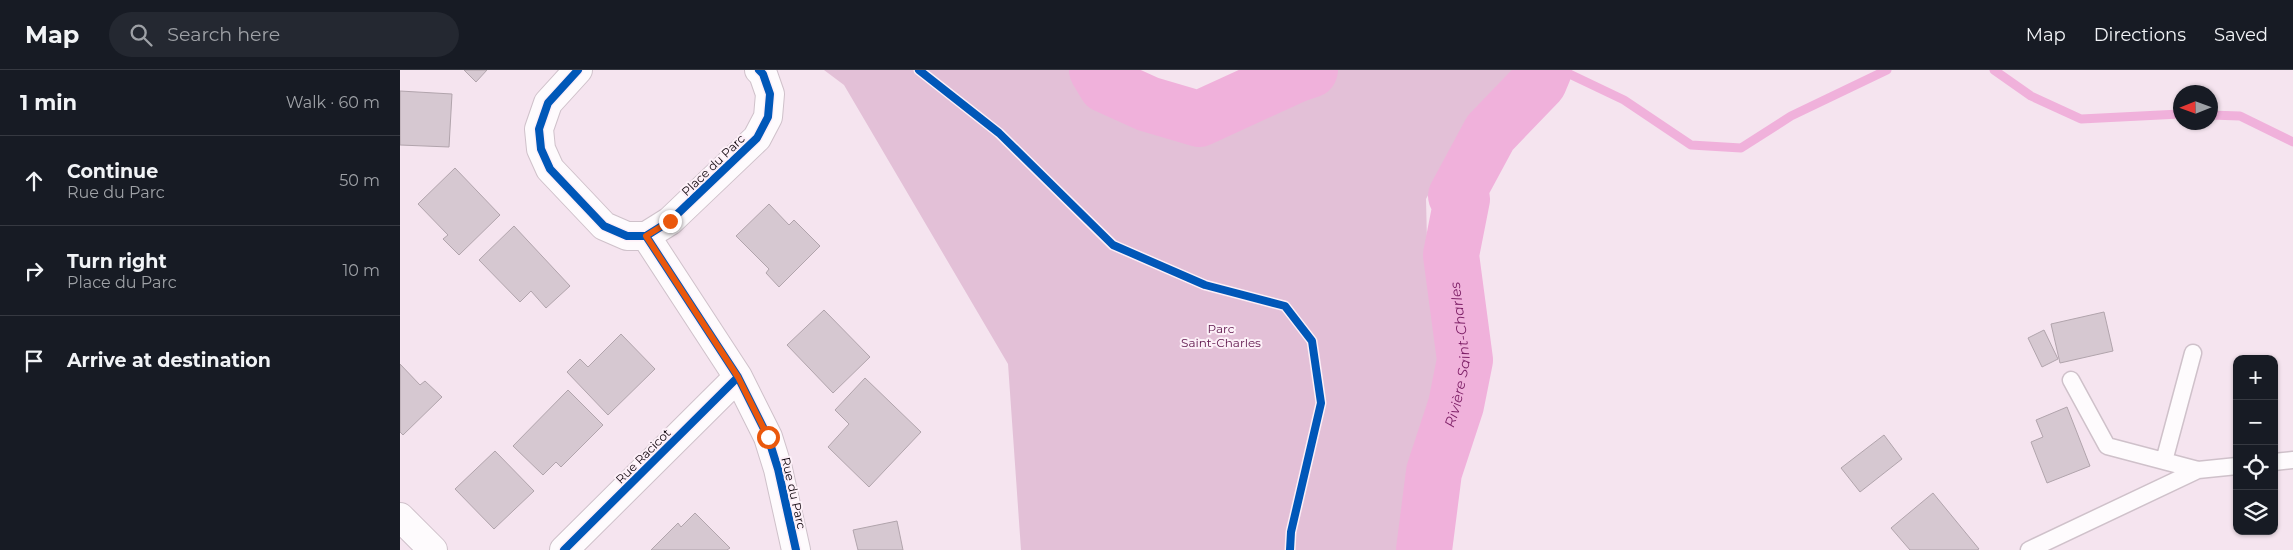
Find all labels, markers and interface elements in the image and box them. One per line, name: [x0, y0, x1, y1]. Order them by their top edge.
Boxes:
search box: [109, 12, 459, 57]
text: Map: [25, 20, 79, 49]
icon: search: [127, 21, 155, 49]
text: Search here: [167, 23, 280, 46]
text: Map: [2026, 24, 2066, 46]
text: Directions: [2094, 24, 2186, 46]
text: Saved: [2214, 24, 2268, 46]
north arrow: [2173, 85, 2218, 130]
text: 1 min: [20, 90, 77, 115]
text: Walk · 60 m: [286, 93, 380, 112]
street label: Place du Parc: [678, 131, 748, 199]
text: Continue: [67, 160, 158, 183]
icon: ahead: [20, 167, 48, 195]
text: 50 m: [339, 171, 380, 190]
text: Rue du Parc: [67, 183, 165, 202]
route end: [659, 210, 682, 233]
text: Turn right: [67, 250, 167, 273]
icon: right: [20, 257, 48, 285]
text: 10 m: [342, 261, 380, 280]
text: Place du Parc: [67, 273, 177, 292]
water label: Rivière Saint-Charles: [1440, 281, 1474, 430]
park label: Parc Saint-Charles: [1181, 321, 1261, 350]
icon: arrive: [20, 347, 48, 375]
text: Arrive at destination: [67, 349, 271, 372]
map controls: [2233, 355, 2278, 535]
button: +: [2233, 355, 2278, 400]
button: −: [2233, 400, 2278, 445]
street label: Rue Racicot: [612, 425, 674, 487]
route start: [757, 426, 780, 449]
button: locate: [2233, 445, 2278, 490]
street label: Rue du Parc: [778, 456, 810, 531]
button: layers: [2233, 490, 2278, 535]

